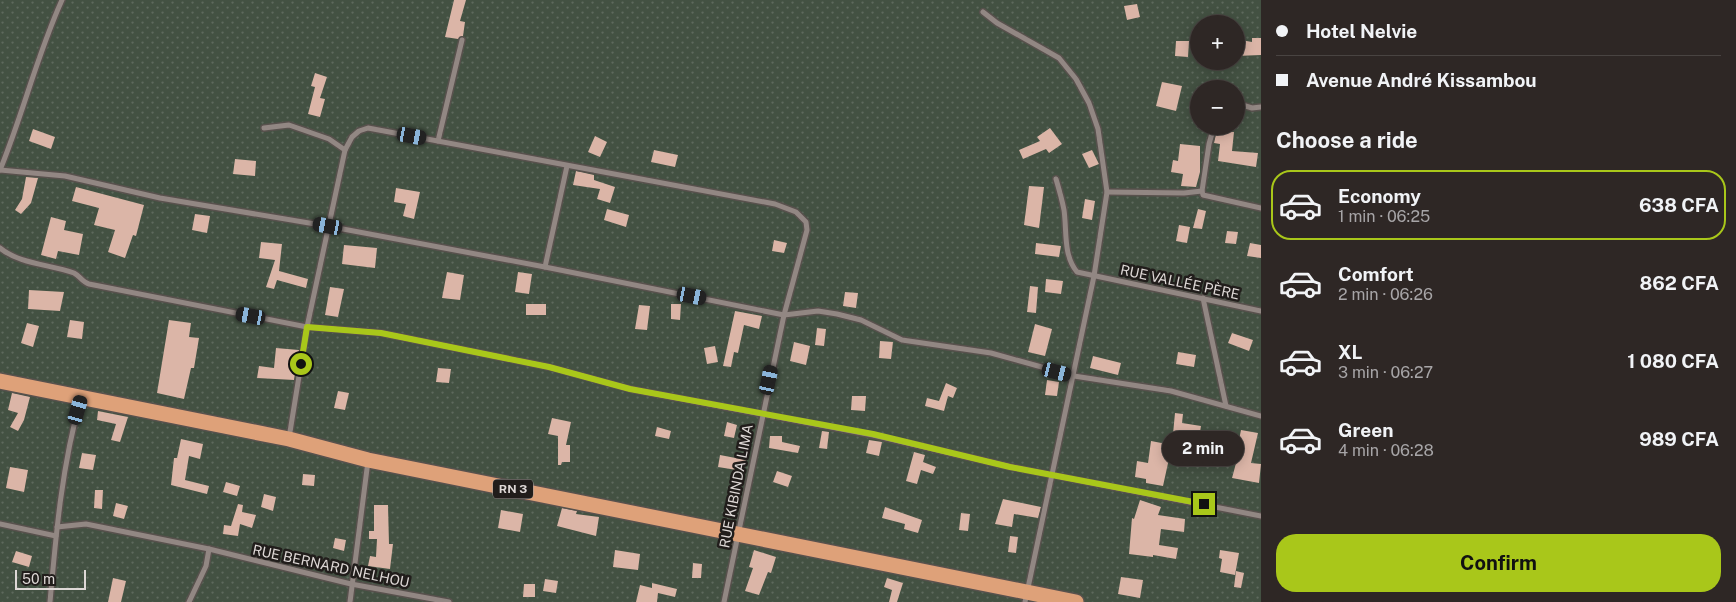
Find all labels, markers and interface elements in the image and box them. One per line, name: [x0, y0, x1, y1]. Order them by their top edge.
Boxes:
map controls: [1190, 15, 1245, 135]
button: +: [1190, 15, 1245, 70]
text: Hotel Nelvie: [1306, 20, 1417, 42]
text: Avenue André Kissambou: [1306, 69, 1537, 91]
button: −: [1190, 80, 1245, 135]
car: [395, 126, 428, 146]
text: Choose a ride: [1276, 127, 1418, 153]
icon: car: [1278, 183, 1323, 228]
text: Economy: [1338, 185, 1421, 207]
text: 638 CFA: [1639, 194, 1719, 216]
text: 1 min · 06:25: [1338, 207, 1430, 226]
car: [311, 216, 344, 236]
street label: RUE VALLÉE PÈRE: [1119, 261, 1241, 302]
icon: car: [1278, 261, 1323, 306]
text: Comfort: [1338, 263, 1414, 285]
text: 862 CFA: [1640, 272, 1719, 294]
text: 2 min · 06:26: [1338, 285, 1433, 304]
car: [675, 286, 708, 306]
car: [234, 306, 267, 326]
icon: car: [1278, 339, 1323, 384]
text: XL: [1338, 341, 1363, 363]
text: 1 080 CFA: [1627, 350, 1719, 372]
route start: [290, 353, 312, 375]
car: [1040, 361, 1073, 383]
text: 3 min · 06:27: [1338, 363, 1433, 382]
car: [758, 364, 779, 396]
car: [66, 394, 89, 426]
icon: car: [1278, 417, 1323, 462]
text: Green: [1338, 419, 1393, 441]
street label: RUE KIBINDA LIMA: [716, 423, 756, 549]
text: 989 CFA: [1639, 428, 1719, 450]
callout: 2 min: [1163, 432, 1245, 466]
text: 2 min: [1182, 439, 1224, 458]
text: 4 min · 06:28: [1338, 441, 1434, 460]
road number: RN 3: [493, 479, 533, 498]
route end: [1193, 493, 1215, 515]
button: Confirm: [1276, 534, 1721, 592]
street label: RUE BERNARD NELHOU: [251, 542, 411, 590]
scale bar: [15, 567, 86, 590]
text: 50 m: [22, 571, 55, 587]

